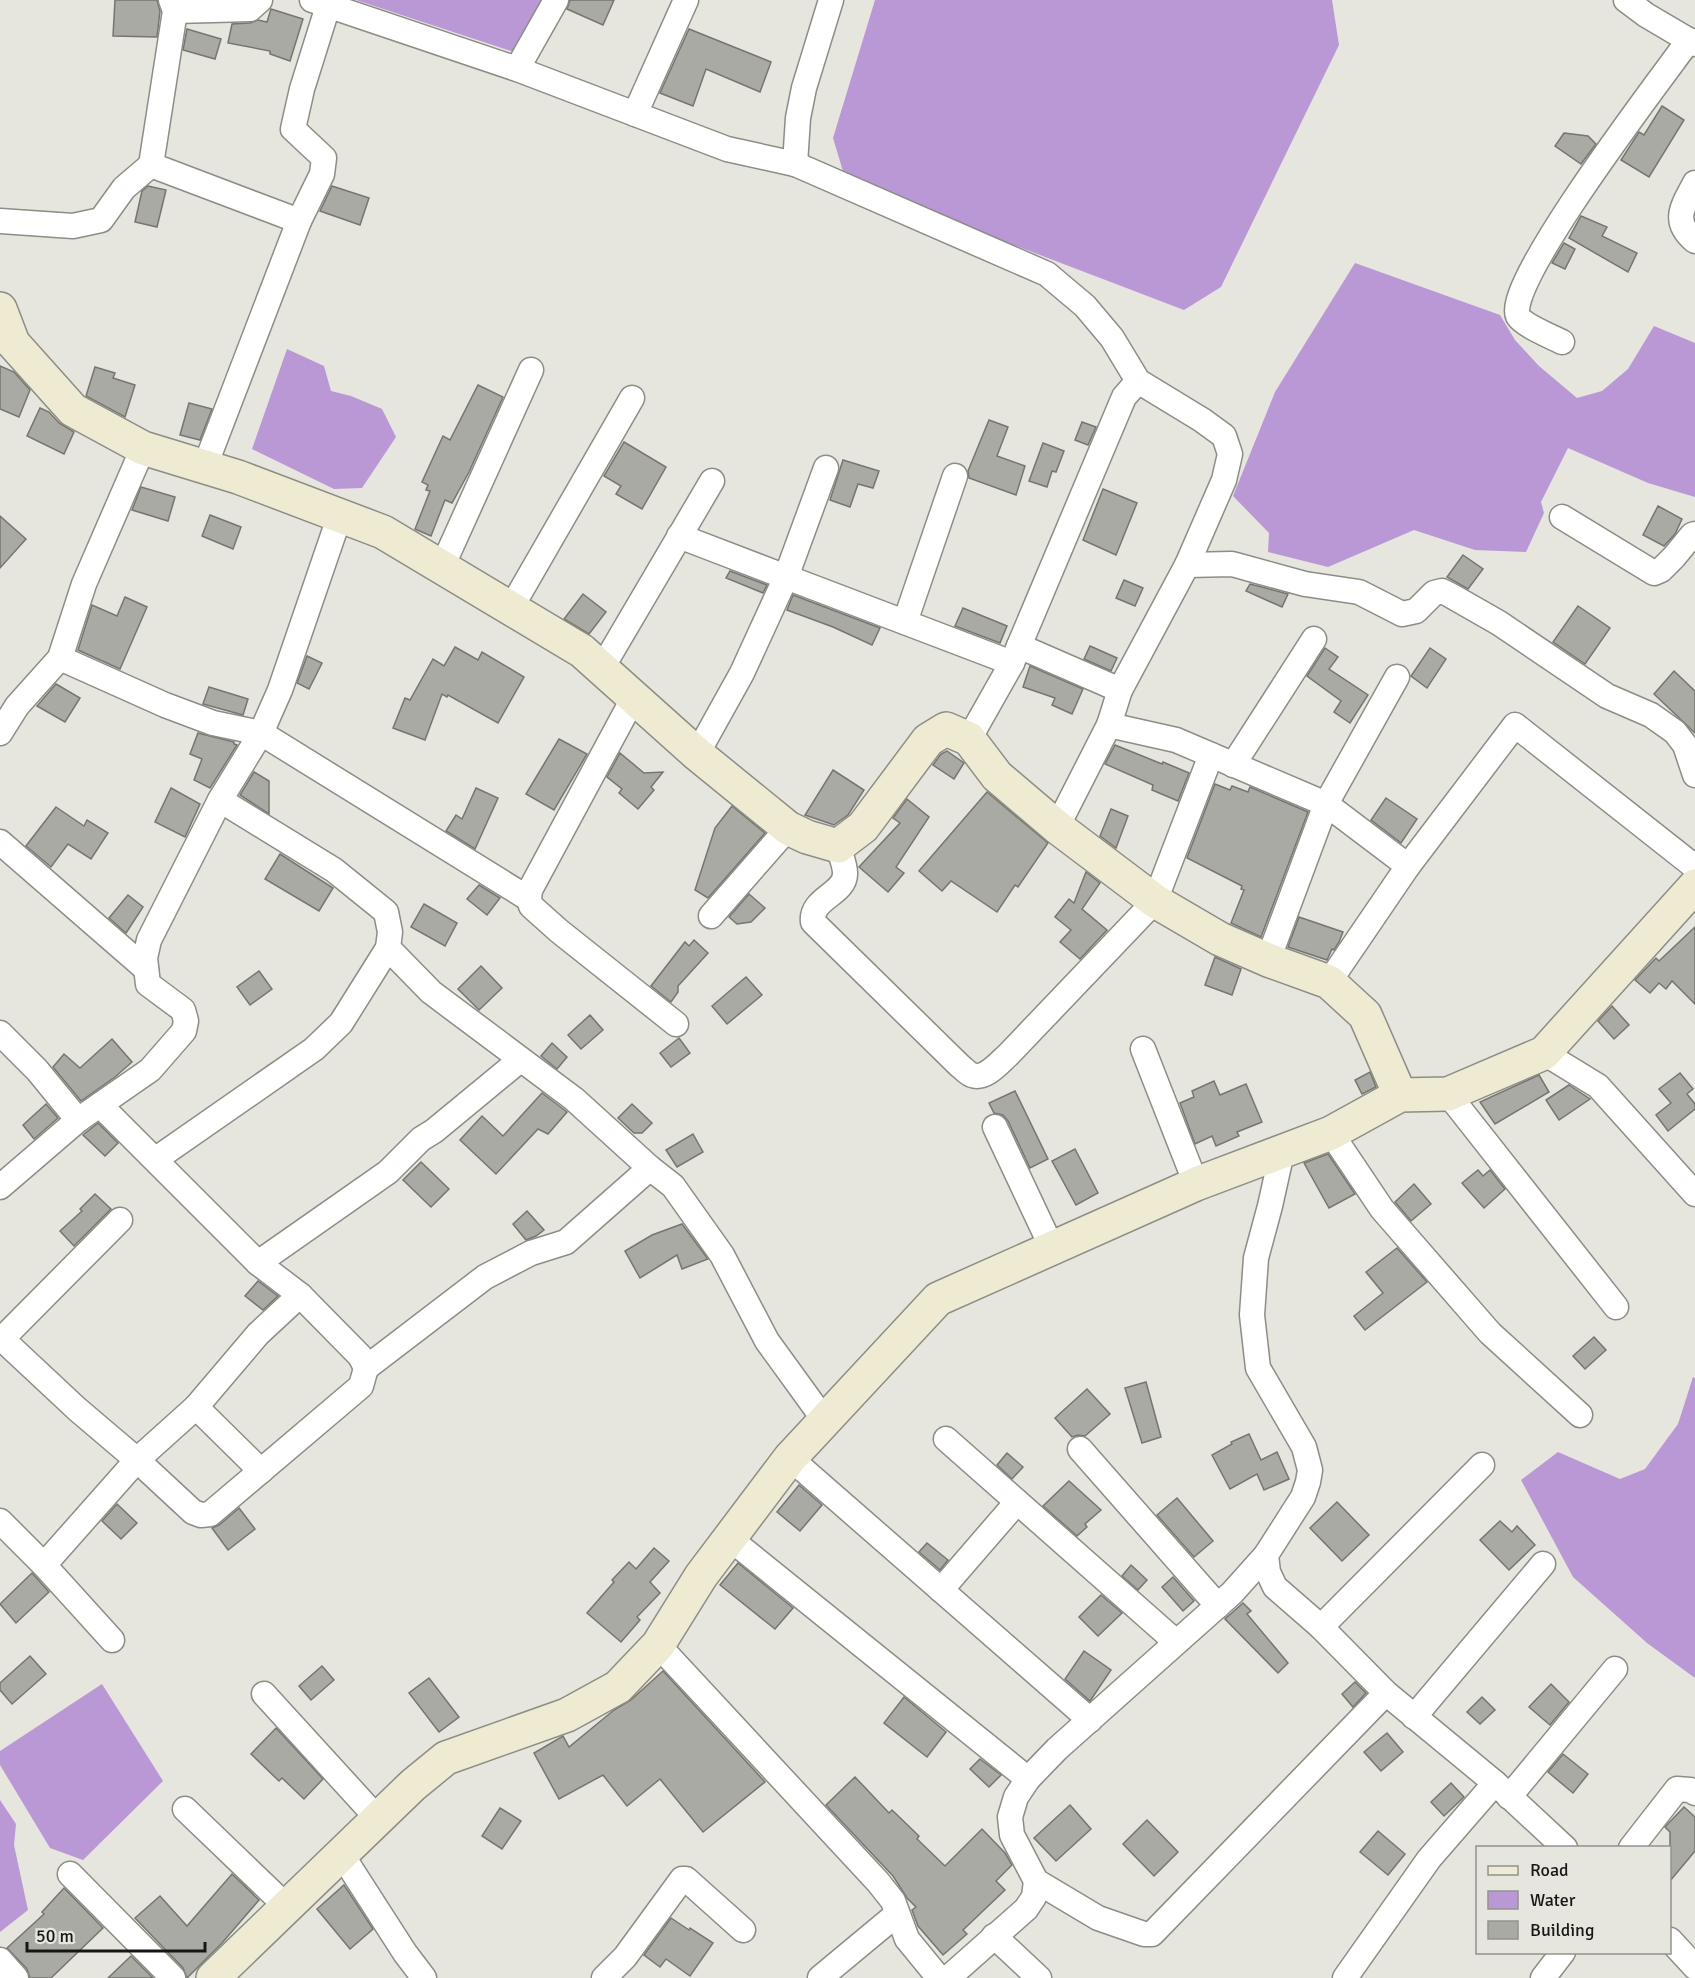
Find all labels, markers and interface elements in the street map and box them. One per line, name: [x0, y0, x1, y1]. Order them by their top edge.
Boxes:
legend: [1476, 1846, 1671, 1954]
text: Road: [1530, 1859, 1569, 1881]
text: Water: [1530, 1889, 1576, 1911]
scale bar: [27, 1915, 206, 1953]
text: Building: [1530, 1919, 1594, 1941]
text: 50 m: [36, 1925, 74, 1947]

